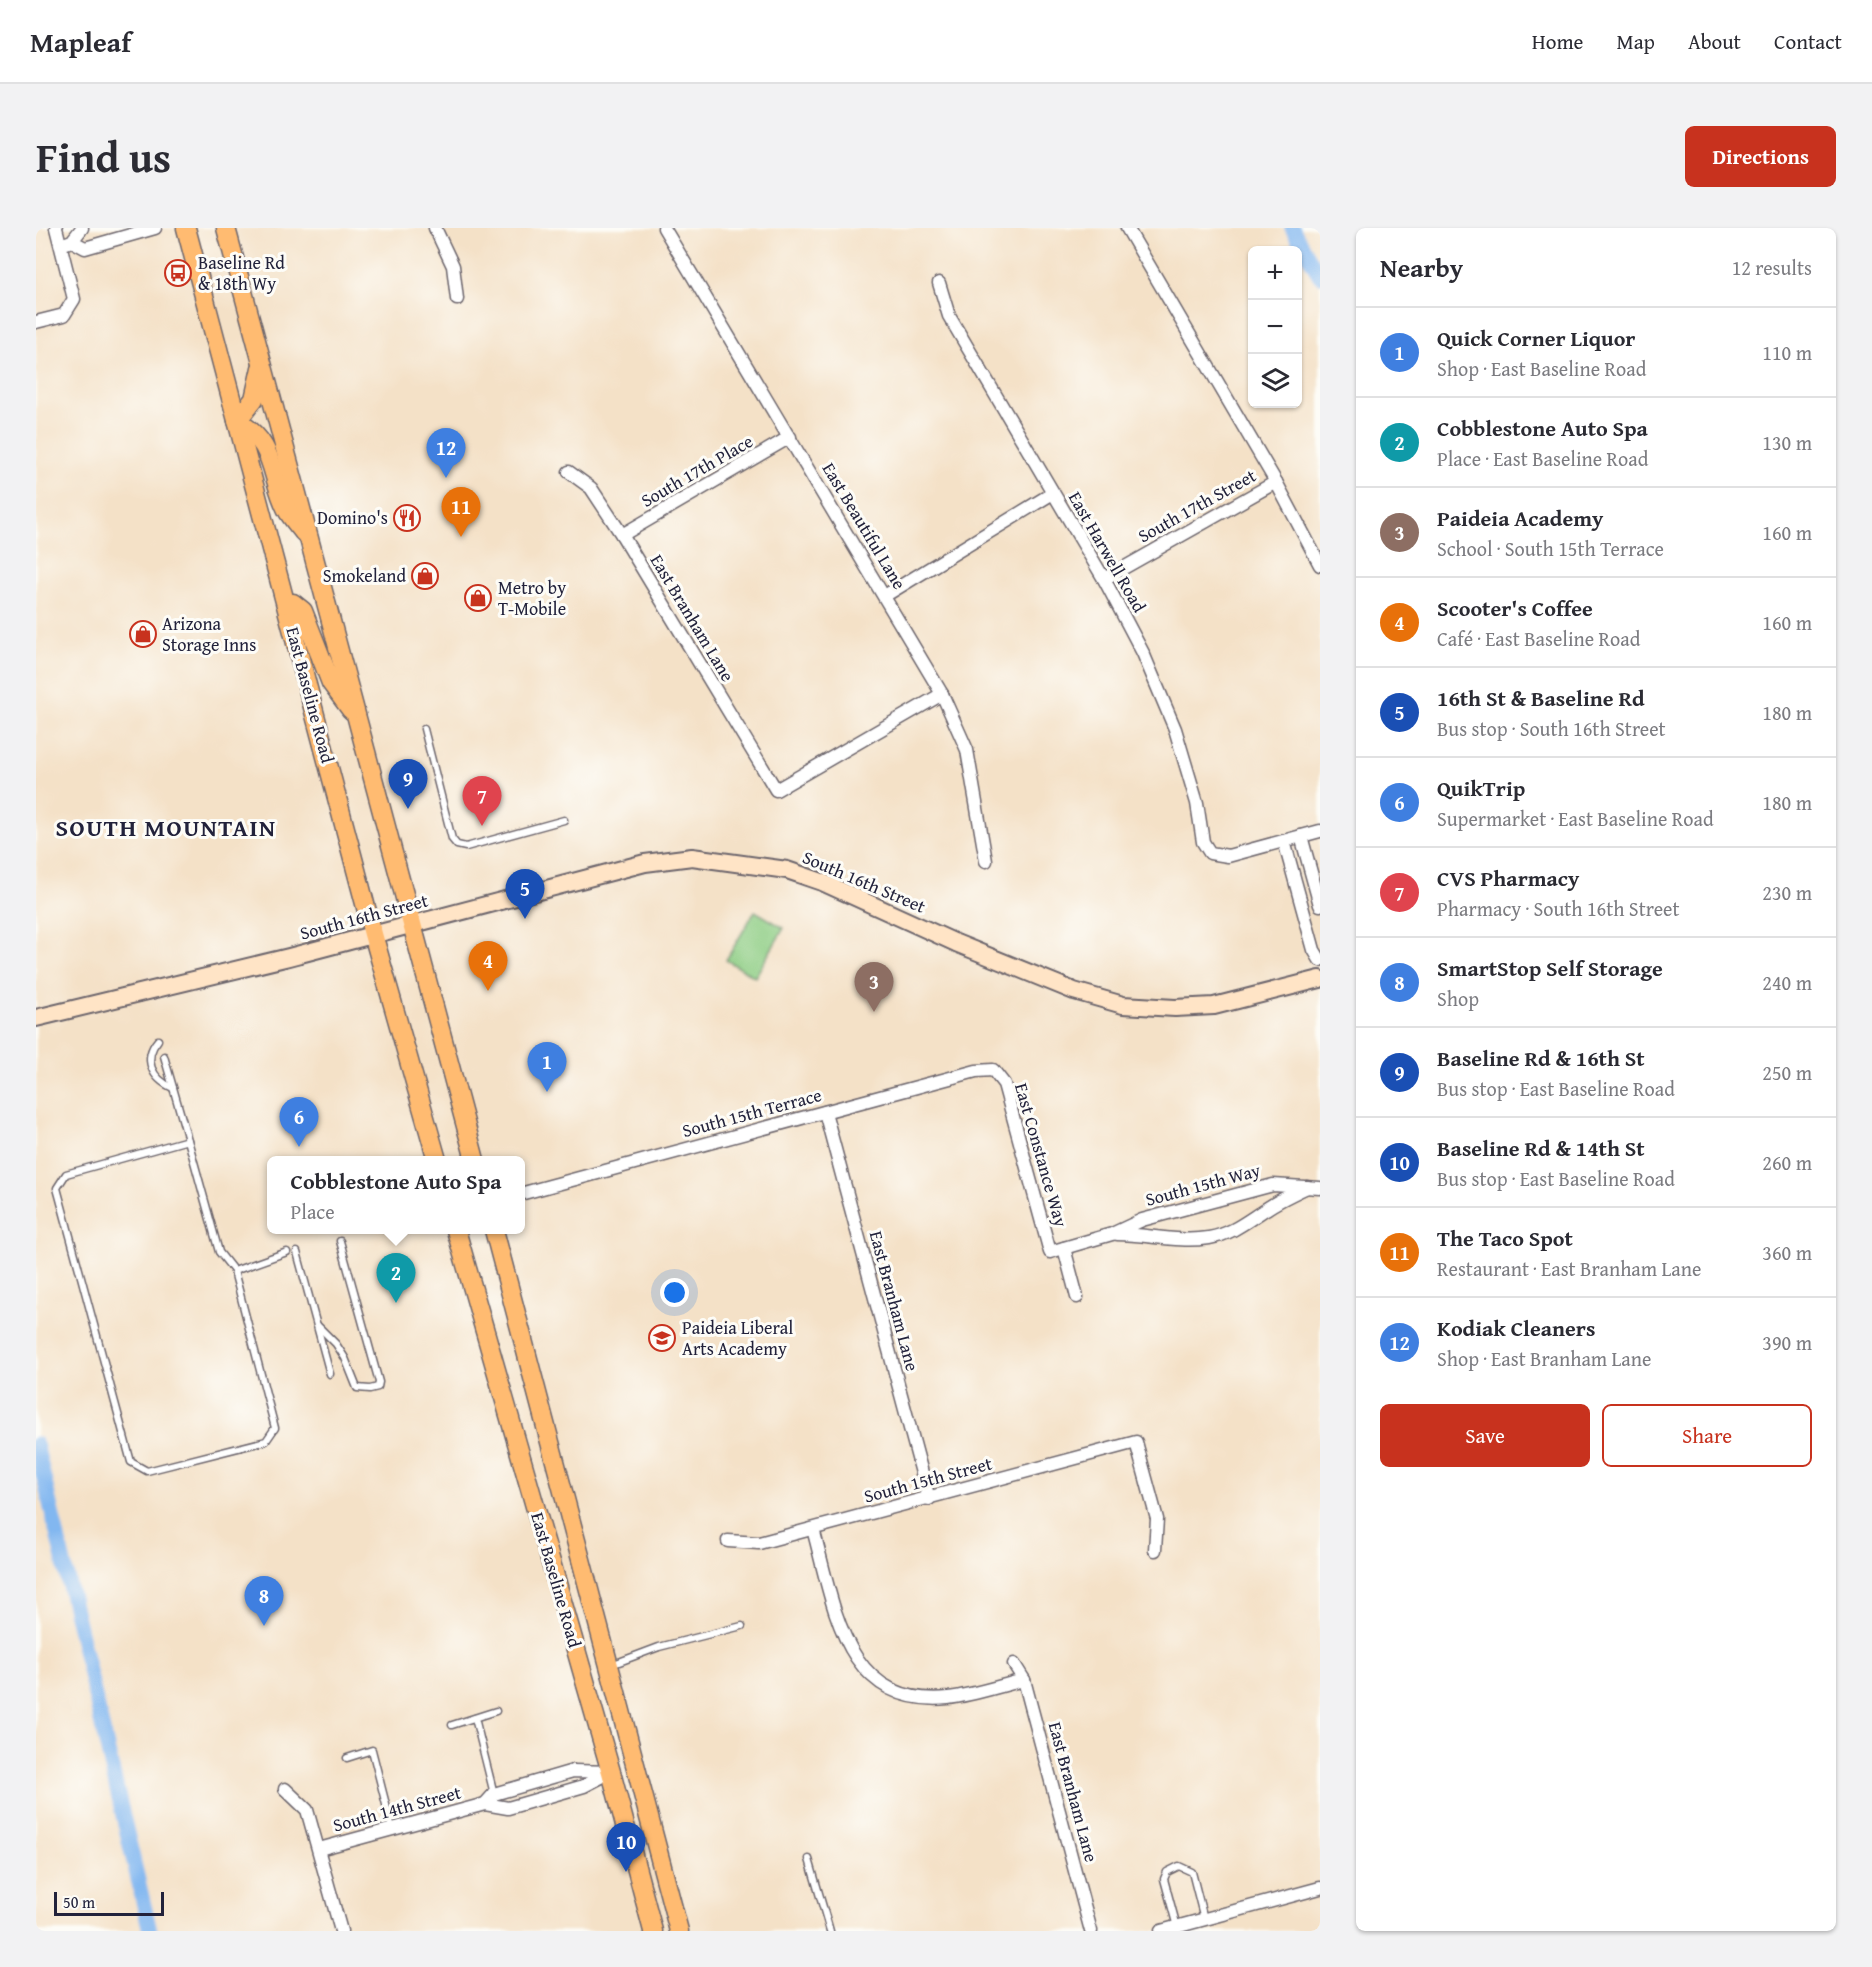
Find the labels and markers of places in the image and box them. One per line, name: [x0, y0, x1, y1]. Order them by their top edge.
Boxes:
place label: Baseline Rd & 18th Wy: [198, 249, 285, 297]
bus stop icon: Baseline Rd & 18th Wy: [163, 258, 193, 288]
pin: 12: [426, 428, 466, 478]
pin: 11: [442, 488, 480, 537]
restaurant icon: Domino's: [392, 503, 422, 533]
place label: Domino's: [317, 504, 388, 531]
shop icon: Smokeland: [410, 561, 440, 591]
place label: Smokeland: [323, 562, 406, 589]
place label: Metro by T-Mobile: [498, 574, 566, 622]
shop icon: Metro by T-Mobile: [463, 583, 493, 613]
place label: Arizona Storage Inns: [162, 610, 256, 658]
shop icon: Arizona Storage Inns: [128, 619, 158, 649]
pin: 9: [388, 760, 428, 809]
pin: 7: [462, 776, 502, 826]
pin: 5: [506, 870, 544, 919]
pin: 4: [468, 942, 508, 991]
pin: 3: [854, 962, 894, 1012]
pin: 1: [528, 1042, 566, 1092]
pin: 6: [280, 1098, 318, 1147]
pin: 2: [376, 1254, 416, 1303]
place label: Paideia Liberal Arts Academy: [682, 1314, 793, 1362]
school or university icon: Paideia Liberal Arts Academy: [647, 1323, 677, 1353]
pin: 8: [244, 1576, 284, 1626]
pin: 10: [606, 1822, 646, 1872]

